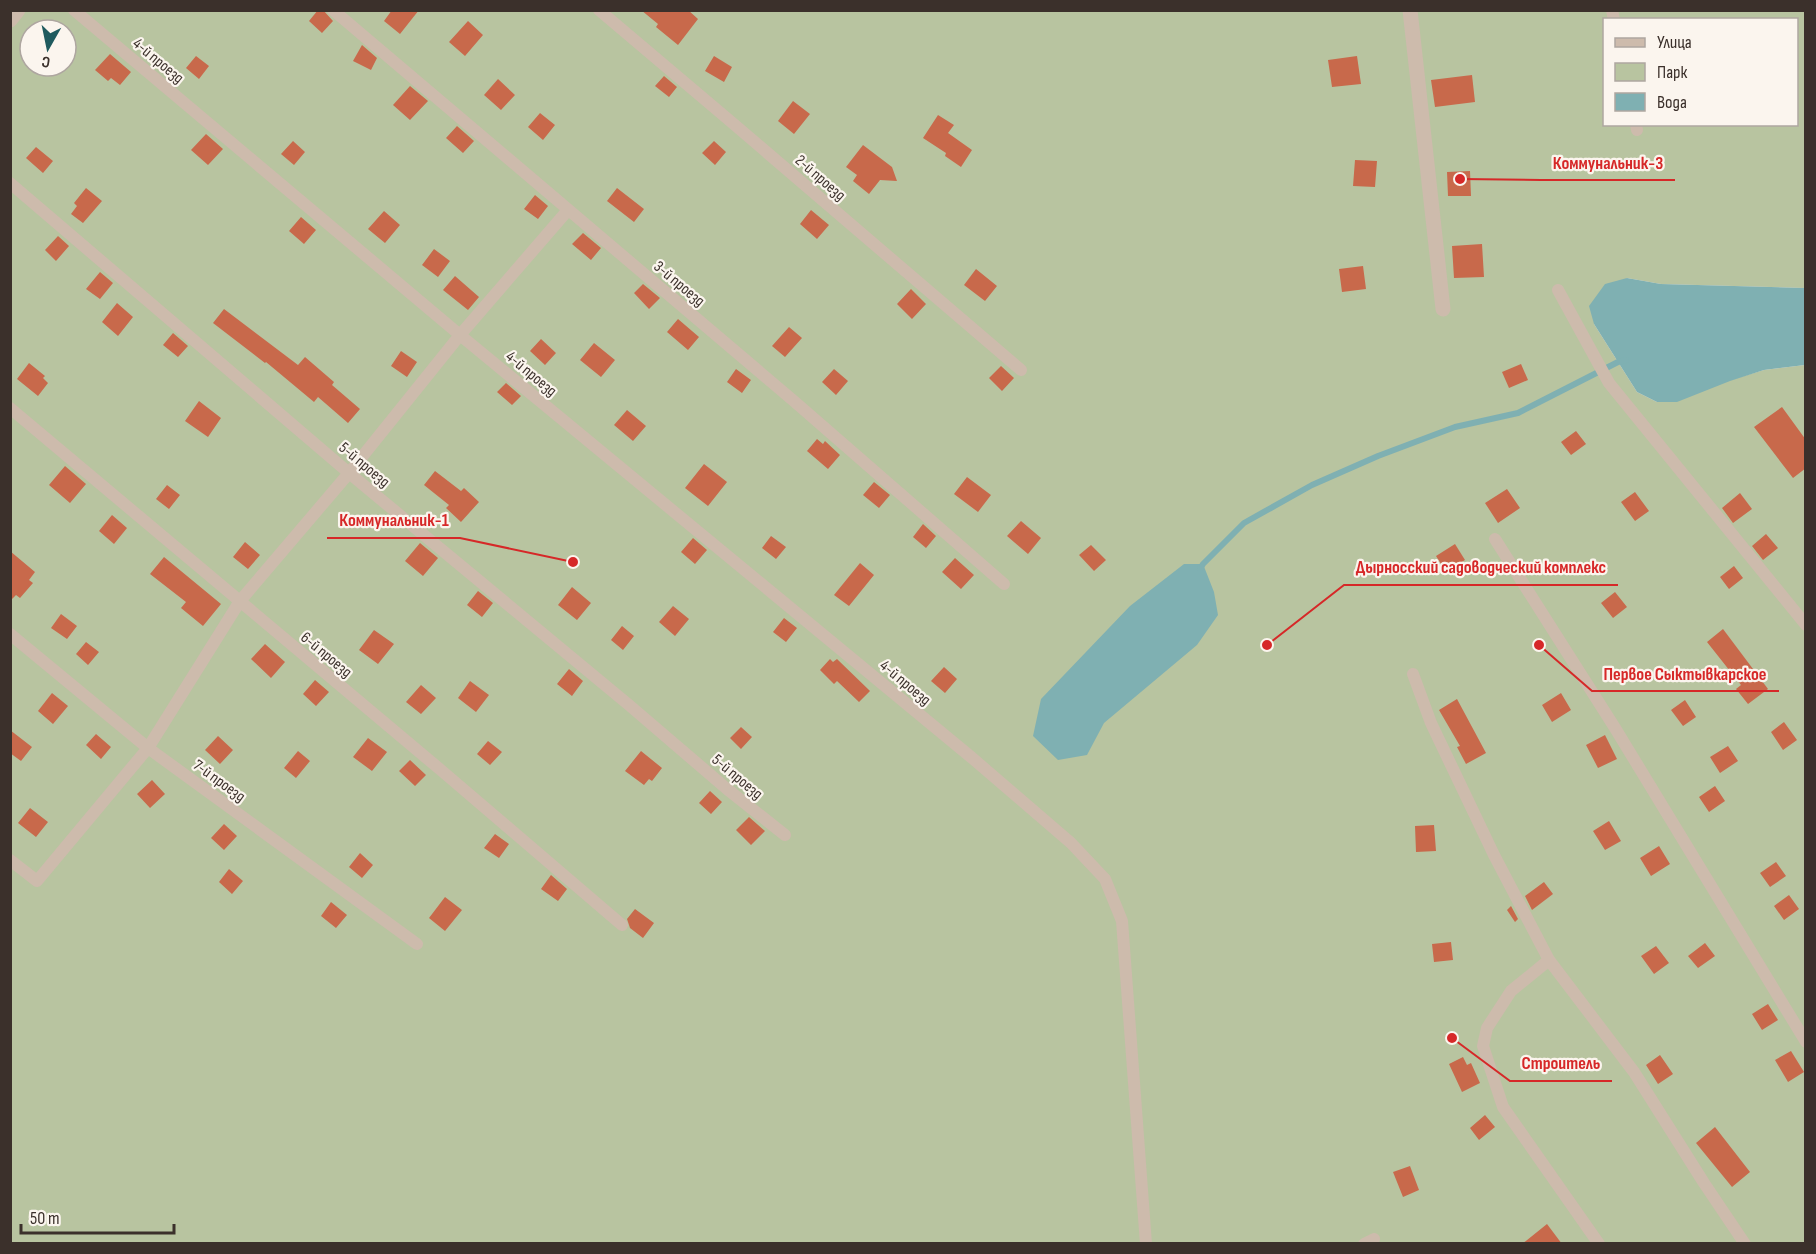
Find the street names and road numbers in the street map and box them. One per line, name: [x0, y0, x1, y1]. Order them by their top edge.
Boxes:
street label: 4-й проезд: [129, 34, 187, 88]
street label: 2-й проезд: [791, 151, 849, 205]
street label: 3-й проезд: [650, 257, 708, 311]
street label: 4-й проезд: [502, 347, 560, 401]
street label: 5-й проезд: [335, 438, 393, 492]
street label: 6-й проезд: [297, 628, 356, 682]
street label: 4-й проезд: [876, 656, 934, 710]
street label: 5-й проезд: [708, 750, 766, 804]
street label: 7-й проезд: [189, 756, 249, 806]

